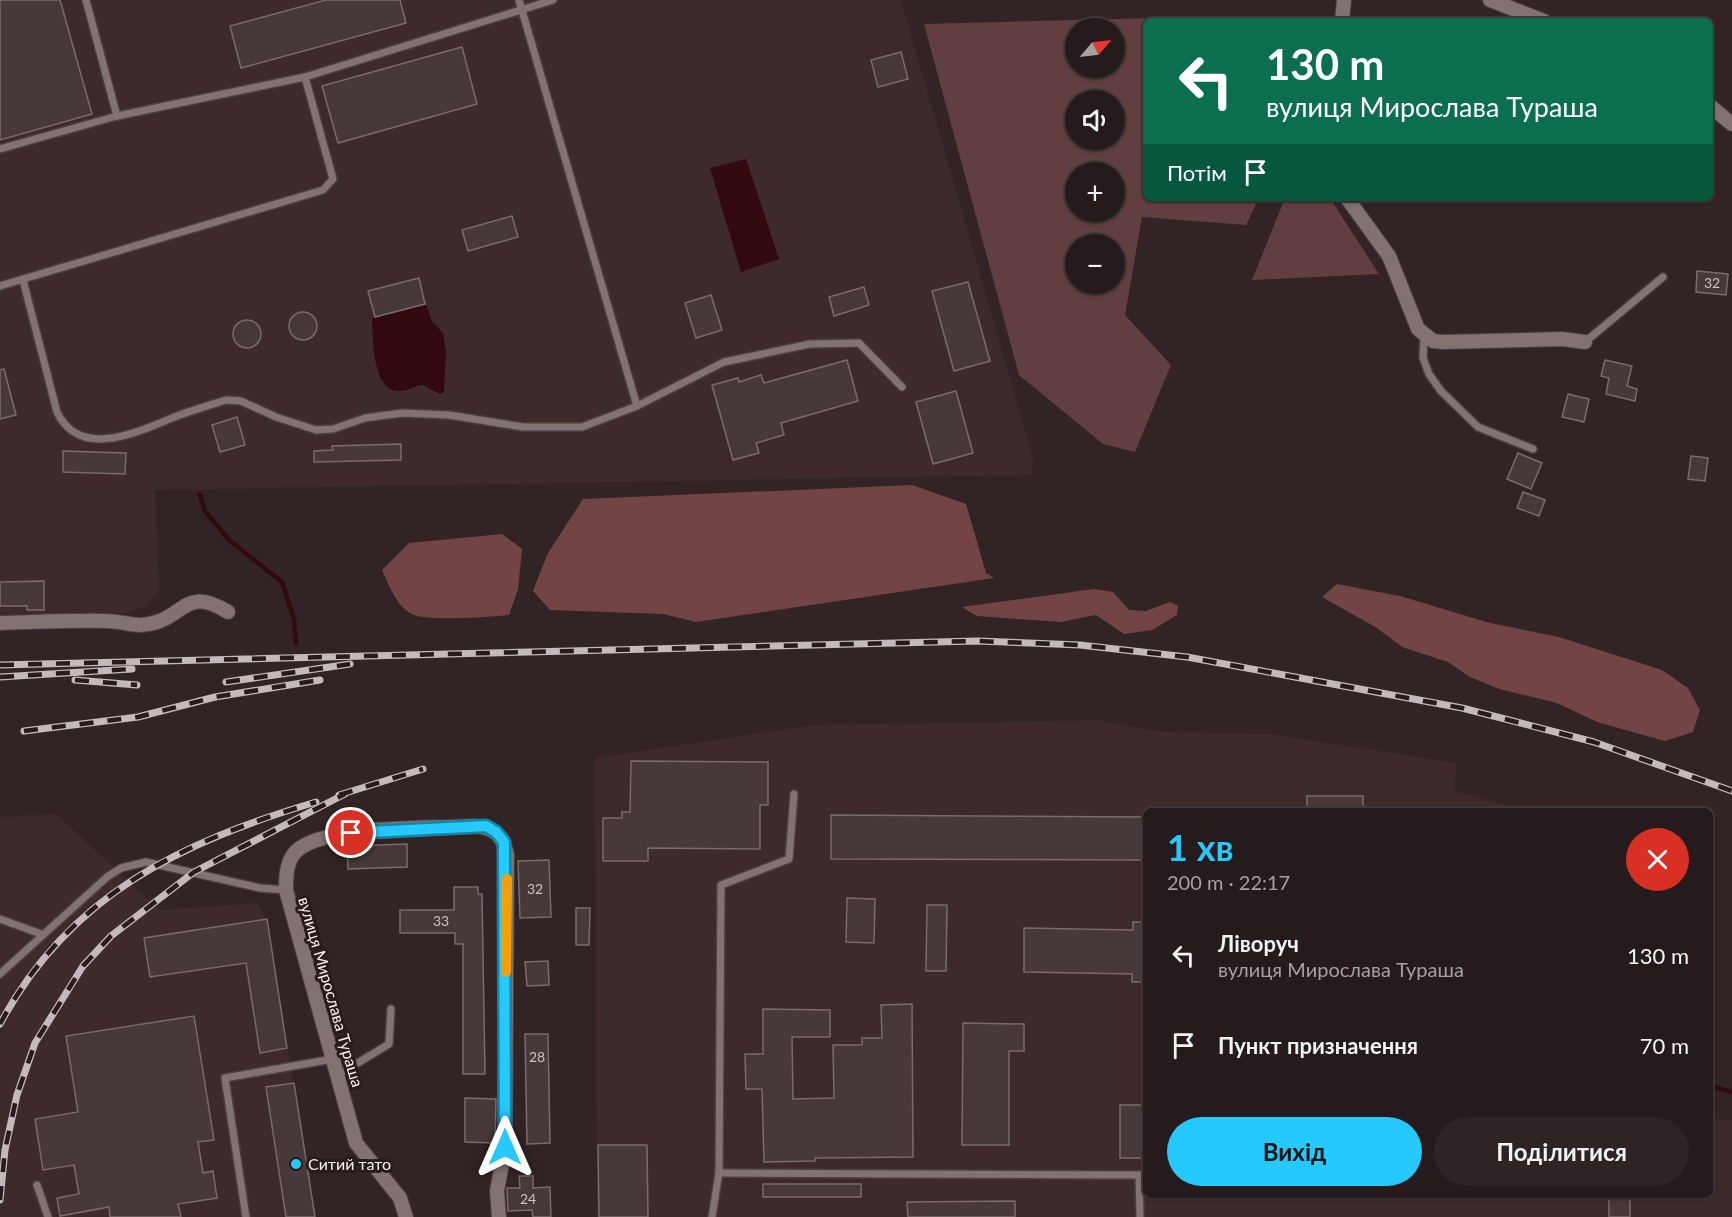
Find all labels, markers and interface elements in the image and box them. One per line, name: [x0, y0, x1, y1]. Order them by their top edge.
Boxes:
north arrow: [1065, 18, 1125, 78]
map controls: [1065, 18, 1125, 294]
text: 130 m: [1266, 39, 1384, 89]
icon: left: [1167, 42, 1245, 120]
button: sound: [1065, 90, 1125, 150]
text: вулиця Мирослава Тураша: [1266, 90, 1598, 123]
icon: arrive: [1239, 156, 1272, 189]
text: Потім: [1167, 159, 1227, 186]
button: +: [1065, 162, 1125, 222]
button: −: [1065, 234, 1125, 294]
house number: 32: [1704, 274, 1720, 291]
pin: [325, 807, 376, 858]
icon: arrive: [334, 816, 367, 849]
text: 1 хв: [1167, 825, 1234, 869]
button: close: [1626, 828, 1689, 891]
text: 200 m · 22:17: [1167, 870, 1290, 894]
house number: 32: [527, 880, 543, 897]
street label: вулиця Мирослава Тураша: [295, 895, 368, 1089]
house number: 33: [433, 912, 449, 929]
text: Ліворуч: [1218, 930, 1299, 957]
icon: left: [1167, 939, 1200, 972]
text: 130 m: [1627, 942, 1689, 969]
text: вулиця Мирослава Тураша: [1218, 957, 1464, 981]
icon: arrive: [1167, 1029, 1200, 1062]
text: Пункт призначення: [1218, 1032, 1418, 1059]
text: 70 m: [1640, 1032, 1689, 1059]
house number: 28: [529, 1048, 545, 1065]
position arrow: [473, 1115, 537, 1179]
button: Вихід: [1167, 1117, 1422, 1186]
button: Поділитися: [1434, 1117, 1689, 1186]
place label: Ситий тато: [308, 1154, 391, 1173]
marker: Ситий тато: [289, 1157, 303, 1171]
house number: 24: [520, 1190, 536, 1207]

